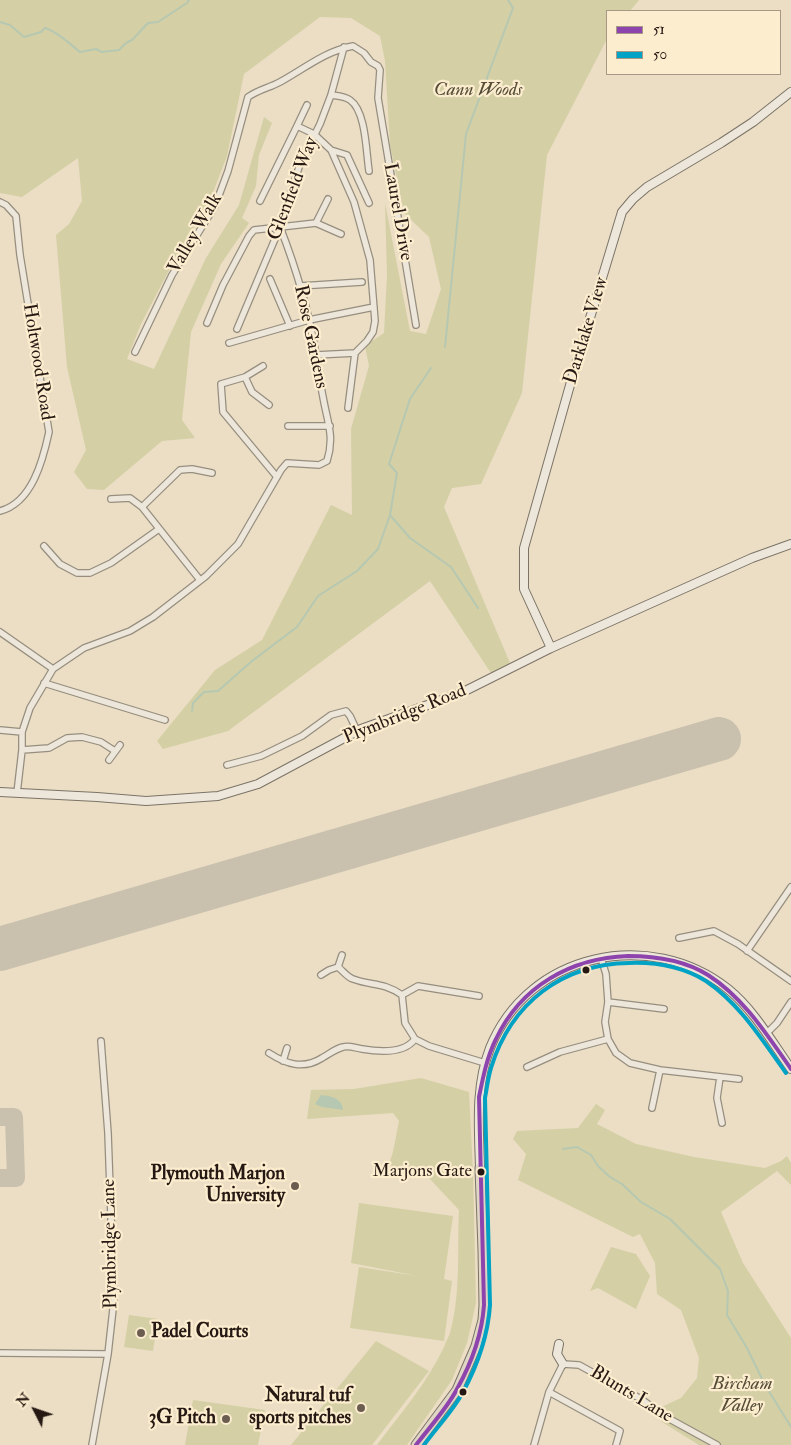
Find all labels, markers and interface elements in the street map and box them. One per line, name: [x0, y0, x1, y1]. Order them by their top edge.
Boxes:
legend: [606, 10, 781, 75]
text: 51: [653, 20, 665, 39]
text: 50: [653, 45, 667, 64]
park label: Cann Woods: [434, 80, 522, 102]
street label: Glenfield Way: [264, 134, 324, 244]
street label: Laurel Drive: [377, 161, 417, 263]
street label: Valley Walk: [164, 190, 228, 278]
street label: Darklake View: [560, 275, 614, 387]
street label: Rose Gardens: [288, 283, 332, 391]
street label: Holtwood Road: [16, 302, 58, 422]
street label: Plymbridge Road: [340, 680, 470, 750]
unlabelled marker: [581, 965, 591, 975]
place label: Marjons Gate: [373, 1161, 472, 1183]
place label: Plymouth Marjon University: [151, 1164, 285, 1208]
marker: Marjons Gate: [476, 1167, 486, 1177]
street label: Plymbridge Lane: [98, 1179, 124, 1309]
marker: Plymouth Marjon University: [289, 1180, 301, 1192]
place label: Padel Courts: [151, 1322, 248, 1344]
marker: Padel Courts: [135, 1327, 147, 1339]
street label: Blunts Lane: [585, 1361, 677, 1429]
park label: Bircham Valley: [712, 1374, 772, 1418]
north arrow: [10, 1385, 60, 1435]
place label: Natural tuf sports pitches: [249, 1386, 351, 1430]
unlabelled marker: [458, 1387, 468, 1397]
text: N: [13, 1390, 34, 1410]
marker: Natural tuf sports pitches: [355, 1402, 367, 1414]
place label: 3G Pitch: [149, 1408, 216, 1430]
marker: 3G Pitch: [220, 1413, 232, 1425]

